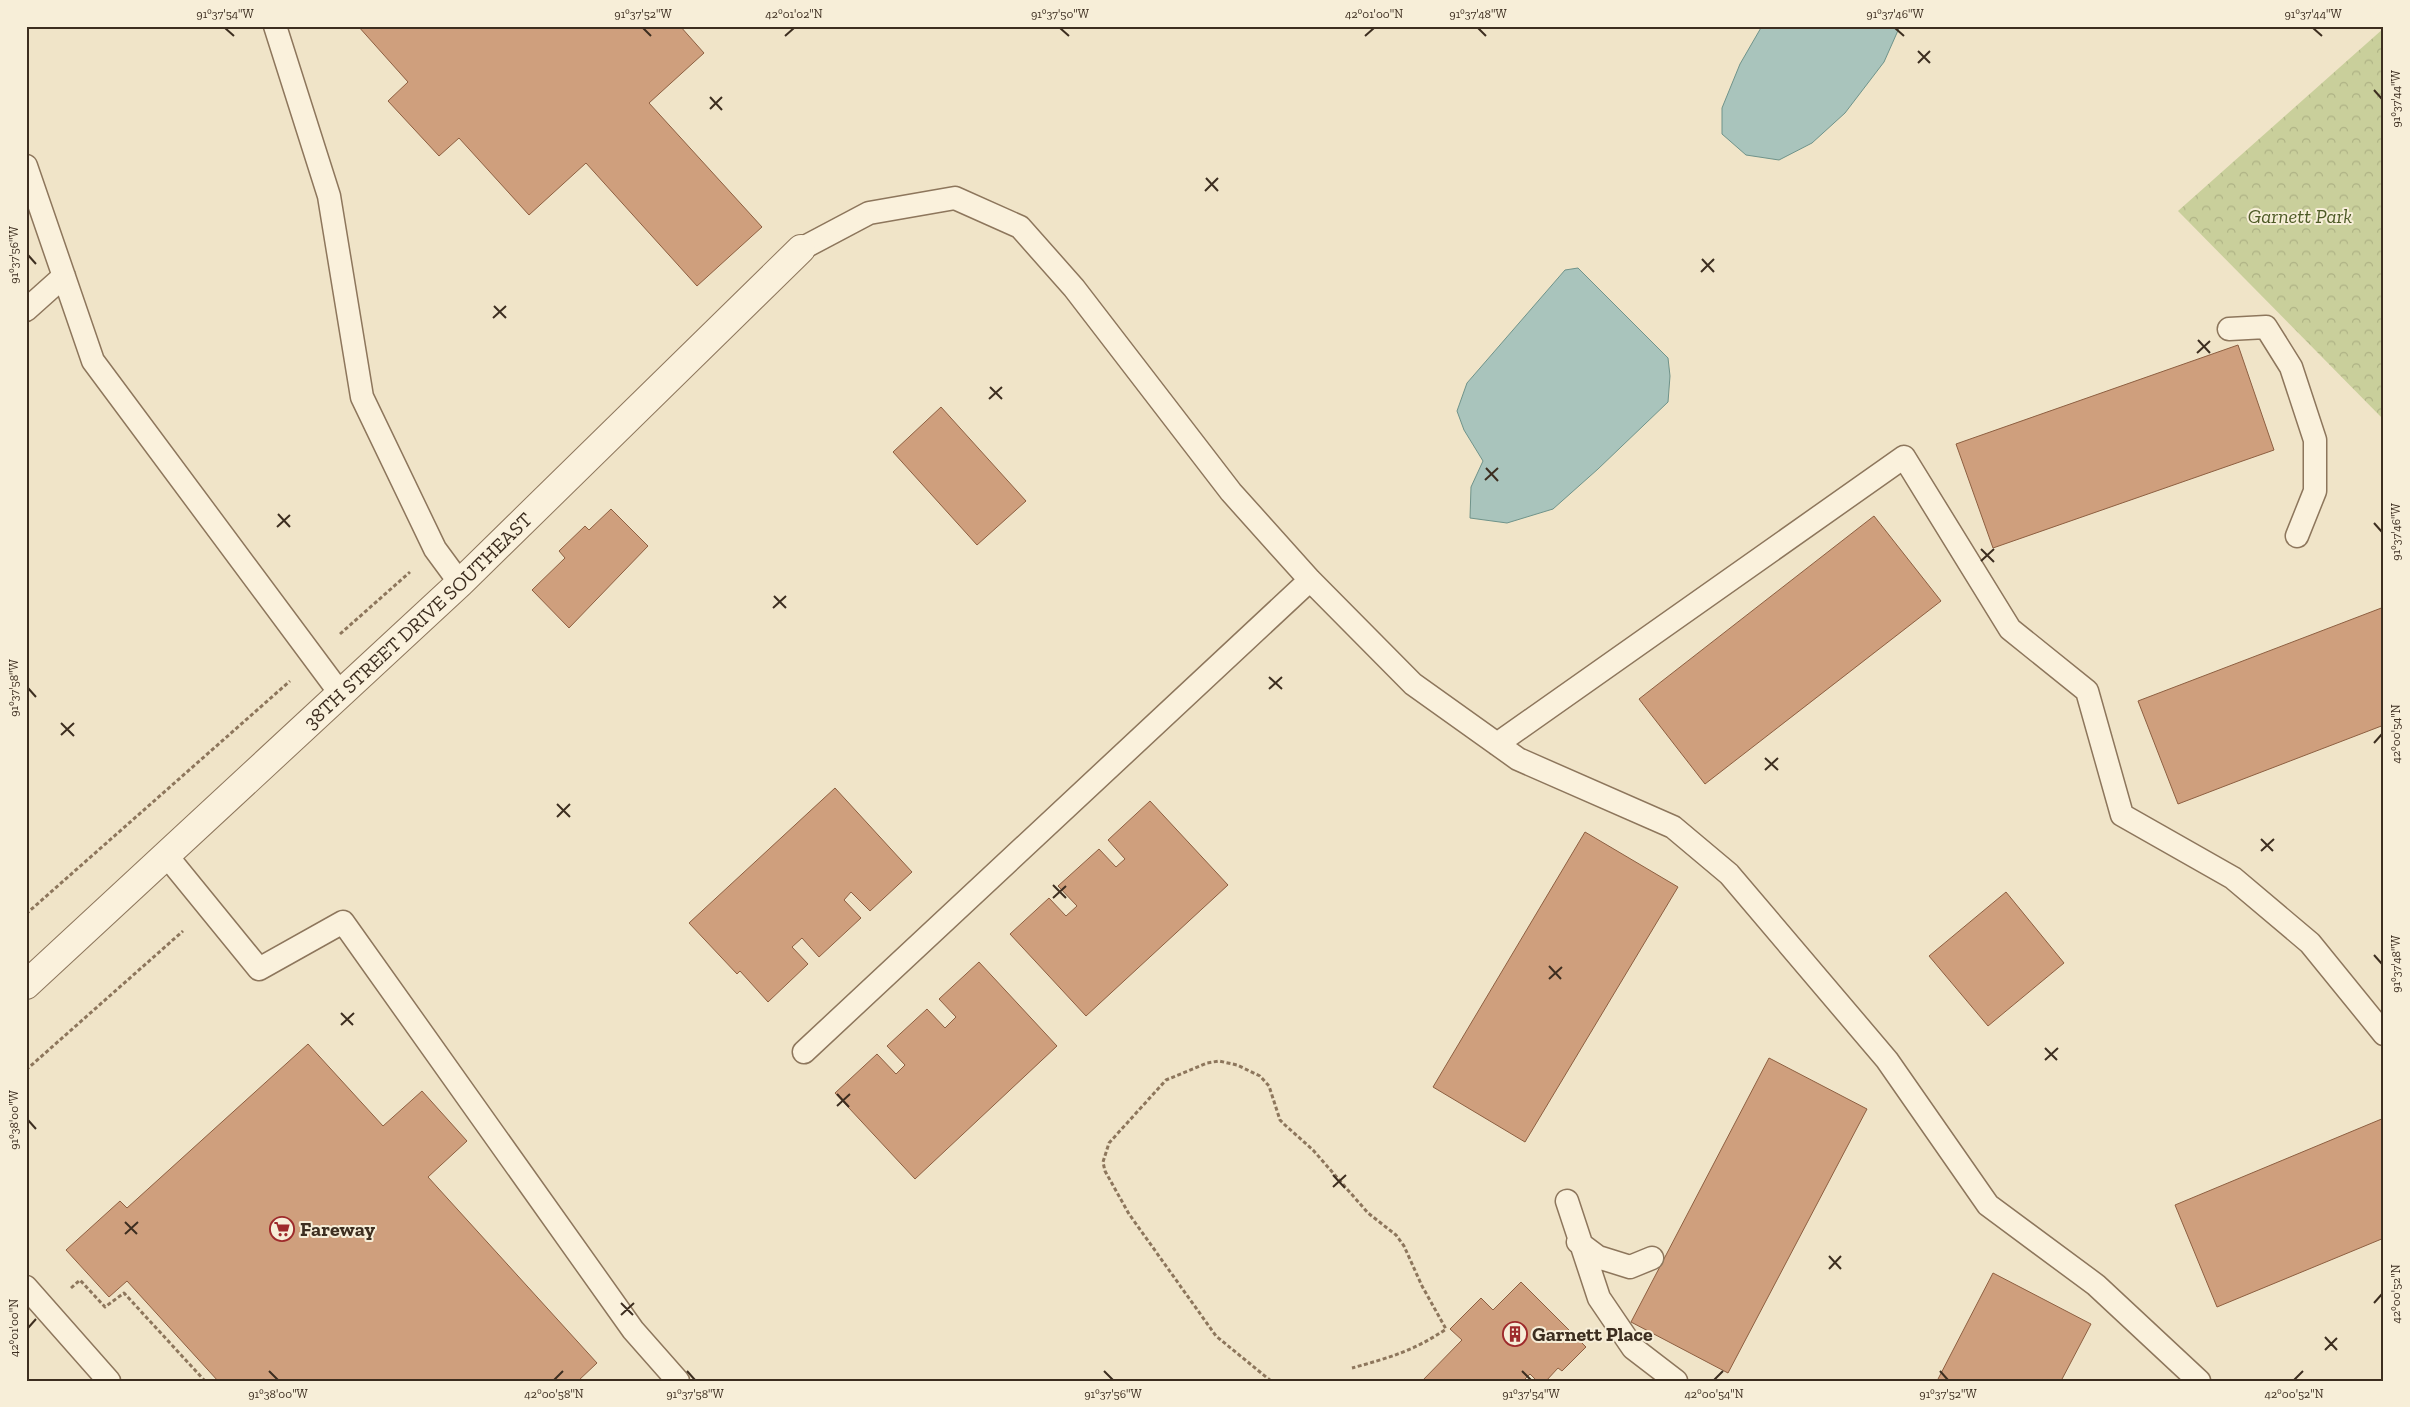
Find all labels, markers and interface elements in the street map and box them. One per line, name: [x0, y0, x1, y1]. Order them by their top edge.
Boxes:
text: 91°37'54"W: [196, 7, 254, 21]
text: 91°37'52"W: [614, 7, 672, 21]
text: 42°01'02"N: [765, 7, 823, 21]
text: 91°37'50"W: [1031, 7, 1090, 21]
text: 42°01'00"N: [1345, 7, 1403, 21]
text: 91°37'48"W: [1449, 7, 1508, 21]
text: 91°37'46"W: [1866, 7, 1924, 21]
text: 91°37'44"W: [2284, 7, 2342, 21]
text: 91°37'44"W: [2389, 70, 2403, 128]
park label: Garnett Park: [2248, 204, 2352, 228]
text: 91°37'56"W: [7, 225, 21, 284]
text: 91°37'46"W: [2389, 503, 2403, 561]
street label: 38TH STREET DRIVE SOUTHEAST: [299, 507, 537, 734]
text: 91°37'58"W: [7, 658, 21, 717]
text: 42°00'54"N: [2389, 704, 2403, 764]
text: 91°37'48"W: [2389, 934, 2403, 993]
text: 91°38'00"W: [7, 1089, 21, 1150]
supermarket icon: Fareway: [269, 1216, 295, 1242]
place label: Fareway: [300, 1217, 375, 1241]
text: 42°00'52"N: [2389, 1264, 2403, 1324]
text: 42°01'00"N: [7, 1299, 21, 1357]
building icon: Garnett Place: [1502, 1321, 1528, 1347]
place label: Garnett Place: [1532, 1322, 1653, 1346]
text: 91°38'00"W: [248, 1387, 309, 1401]
text: 42°00'58"N: [524, 1387, 584, 1401]
text: 91°37'58"W: [666, 1387, 725, 1401]
text: 91°37'56"W: [1084, 1387, 1143, 1401]
text: 91°37'54"W: [1502, 1387, 1560, 1401]
text: 42°00'54"N: [1684, 1387, 1744, 1401]
text: 91°37'52"W: [1919, 1387, 1977, 1401]
text: 42°00'52"N: [2264, 1387, 2324, 1401]

